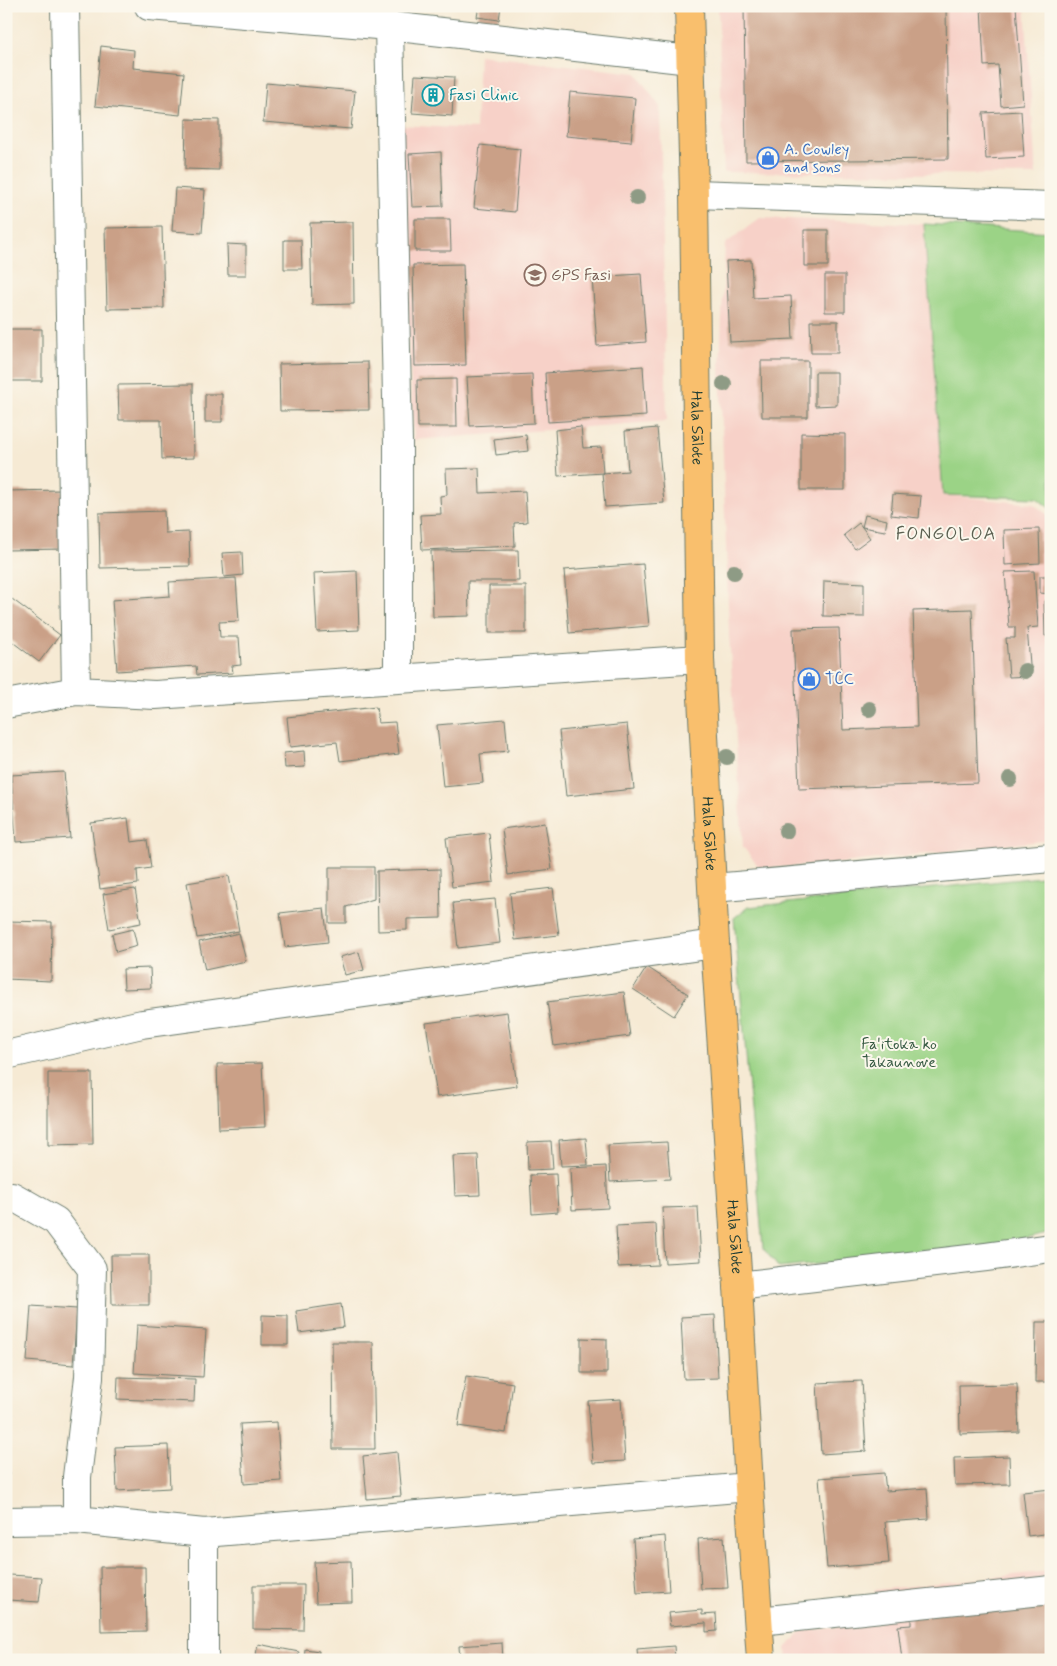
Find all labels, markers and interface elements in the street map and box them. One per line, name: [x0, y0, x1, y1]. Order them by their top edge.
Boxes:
building icon: Fasi Clinic: [421, 83, 445, 107]
place label: Fasi Clinic: [449, 85, 519, 106]
place label: A. Cowley and sons: [784, 139, 849, 178]
shop icon: A. Cowley and sons: [756, 146, 780, 170]
school or university icon: GPS Fasi: [523, 263, 547, 287]
place label: GPS Fasi: [551, 265, 611, 286]
street label: Hala Sālote: [686, 391, 708, 465]
district label: FONGOLOA: [896, 522, 996, 546]
shop icon: TCC: [797, 667, 821, 691]
place label: TCC: [825, 669, 854, 690]
street label: Hala Sālote: [697, 796, 722, 871]
park label: Fa'itoka ko Takaunove: [861, 1034, 937, 1073]
street label: Hala Sālote: [722, 1199, 748, 1275]

